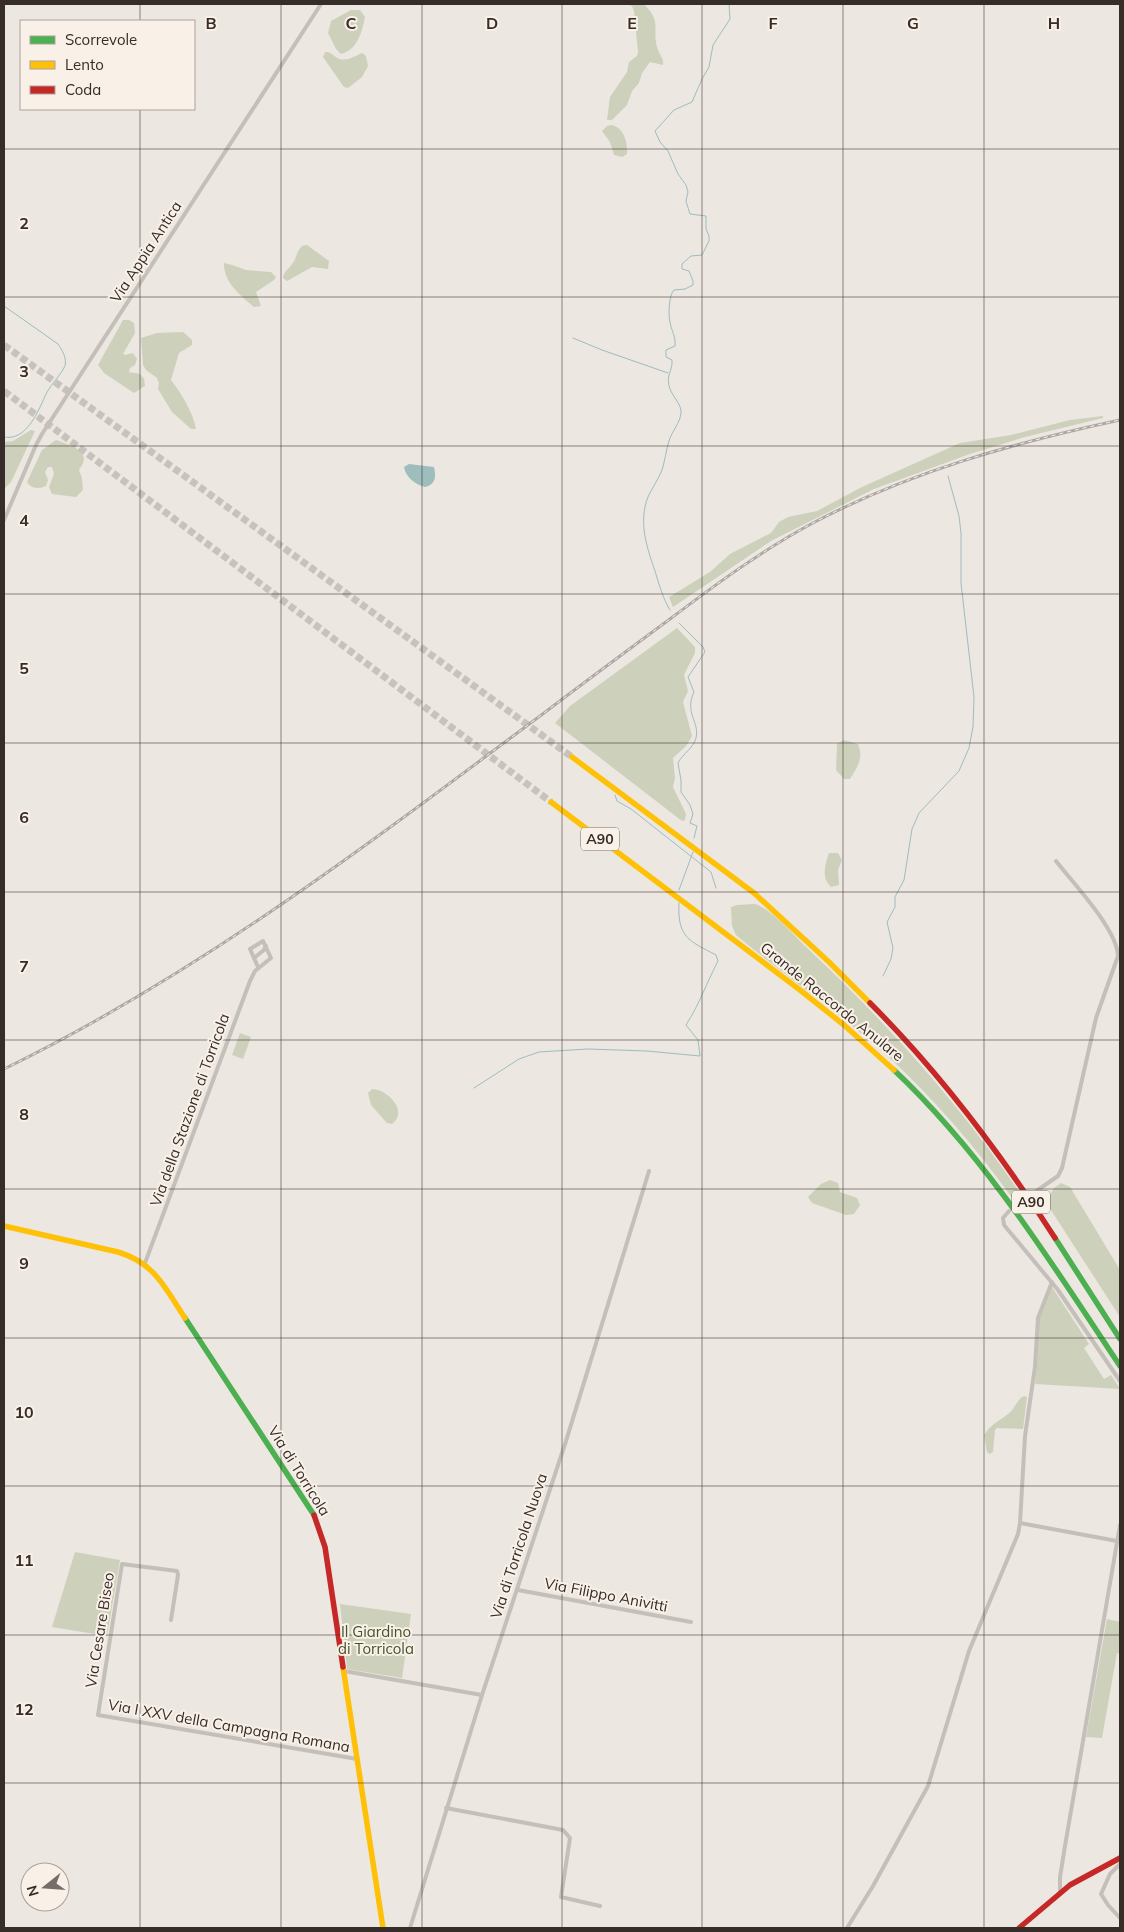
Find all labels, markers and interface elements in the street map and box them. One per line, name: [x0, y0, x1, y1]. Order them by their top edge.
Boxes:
text: B: [205, 13, 217, 33]
text: C: [346, 13, 357, 33]
text: D: [486, 13, 498, 33]
text: E: [627, 13, 637, 33]
text: F: [768, 13, 778, 33]
text: G: [907, 13, 919, 33]
text: H: [1048, 13, 1060, 33]
legend: [20, 20, 195, 110]
text: Scorrevole: [65, 30, 137, 49]
text: Lento: [65, 55, 104, 74]
text: Coda: [65, 80, 101, 99]
street label: Via Appia Antica: [106, 197, 186, 306]
text: 2: [19, 213, 29, 233]
text: 3: [19, 361, 29, 381]
text: 4: [19, 510, 29, 530]
text: 5: [19, 658, 29, 678]
text: 6: [19, 807, 29, 827]
road number: A90: [581, 828, 619, 851]
street label: Grande Raccordo Anulare: [757, 938, 908, 1065]
text: 7: [19, 956, 29, 976]
street label: Via della Stazione di Torricola: [146, 1011, 233, 1209]
text: 8: [19, 1104, 29, 1124]
road number: A90: [1012, 1190, 1050, 1214]
text: 9: [19, 1253, 29, 1273]
text: 10: [14, 1402, 34, 1422]
street label: Via di Torricola: [264, 1422, 335, 1519]
street label: Via di Torricola Nuova: [486, 1471, 551, 1621]
text: 11: [14, 1550, 34, 1570]
street label: Via Cesare Biseo: [81, 1571, 118, 1689]
street label: Via Filippo Anivitti: [543, 1573, 669, 1616]
park label: Il Giardino di Torricola: [338, 1622, 414, 1658]
street label: Via I XXV della Campagna Romana: [107, 1695, 352, 1756]
text: 12: [14, 1699, 34, 1719]
north arrow: [20, 1862, 70, 1912]
text: N: [22, 1883, 43, 1898]

